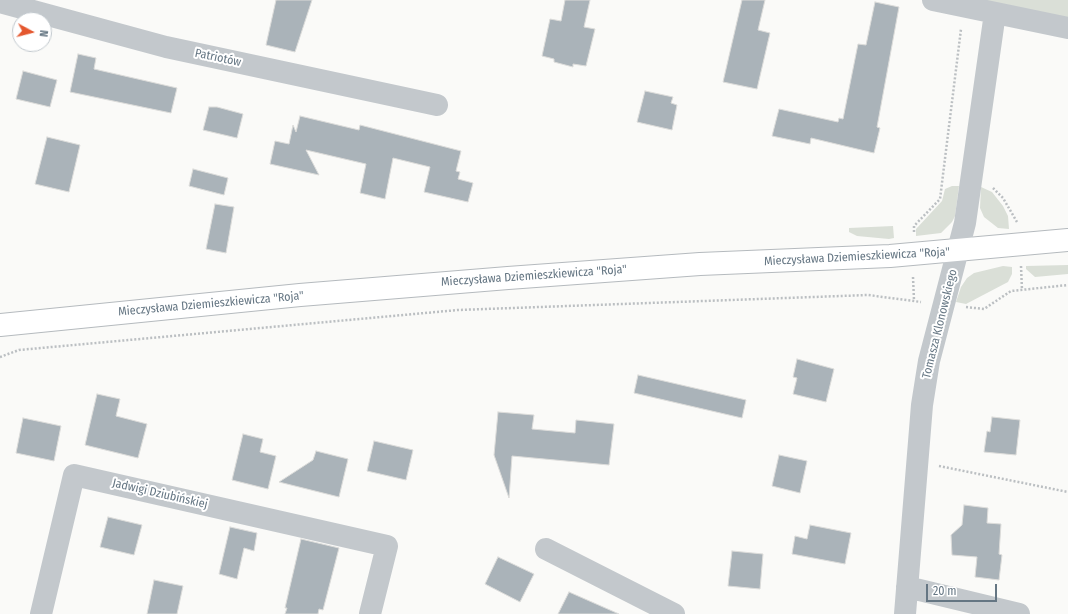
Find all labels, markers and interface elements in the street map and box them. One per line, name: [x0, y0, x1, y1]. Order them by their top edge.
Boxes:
north arrow: [12, 12, 52, 52]
text: N: [37, 29, 50, 37]
street label: Patriotów: [194, 46, 242, 70]
street label: Mieczysława Dziemieszkiewicza "Roja": [764, 245, 950, 269]
street label: Mieczysława Dziemieszkiewicza "Roja": [441, 262, 627, 290]
street label: Tomasza Klonowskiego: [919, 268, 961, 380]
street label: Mieczysława Dziemieszkiewicza "Roja": [118, 289, 304, 319]
street label: Jadwigi Dziubińskiej: [111, 476, 209, 512]
scale bar: [928, 576, 999, 602]
text: 20 m: [933, 584, 957, 598]

